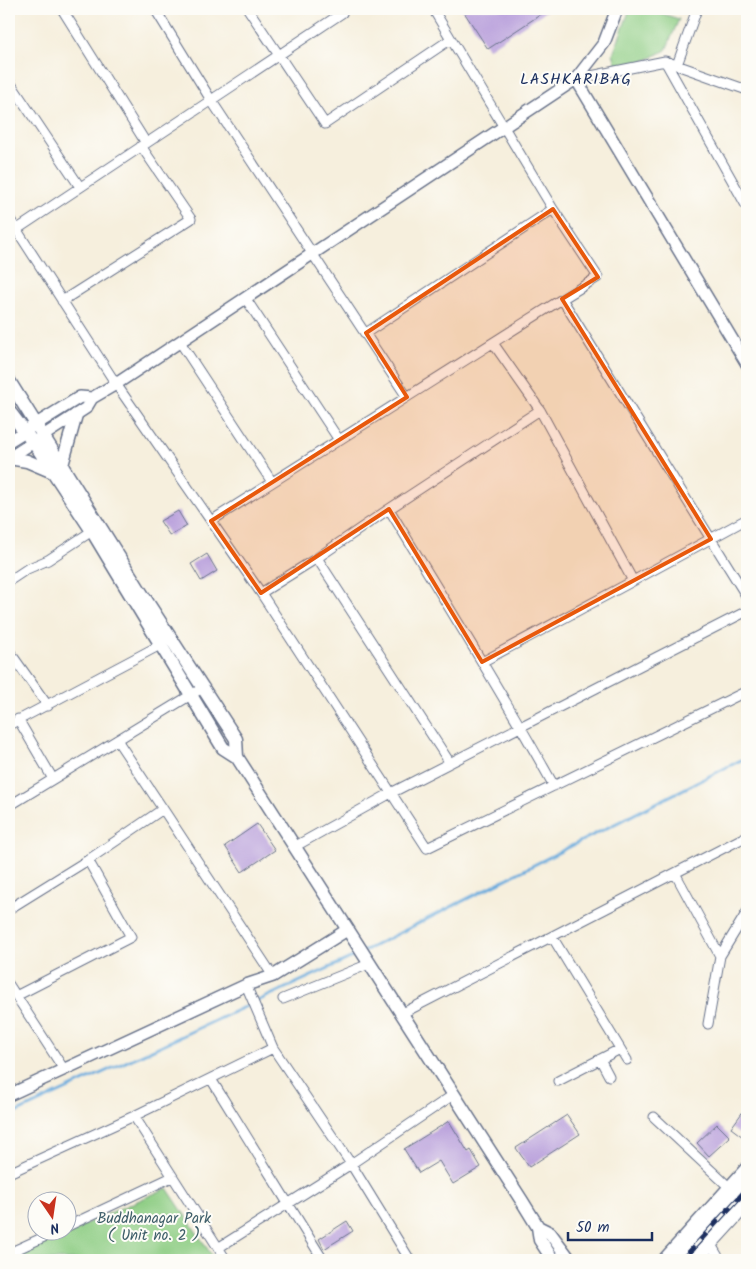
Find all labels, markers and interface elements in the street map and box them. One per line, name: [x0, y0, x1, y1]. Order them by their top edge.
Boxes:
district label: LASHKARIBAG: [520, 67, 632, 92]
north arrow: [28, 1192, 78, 1242]
park label: Buddhanagar Park ( Unit no. 2 ): [97, 1207, 212, 1248]
scale bar: [568, 1209, 652, 1241]
text: N: [48, 1216, 61, 1239]
text: 50 m: [576, 1216, 610, 1240]

